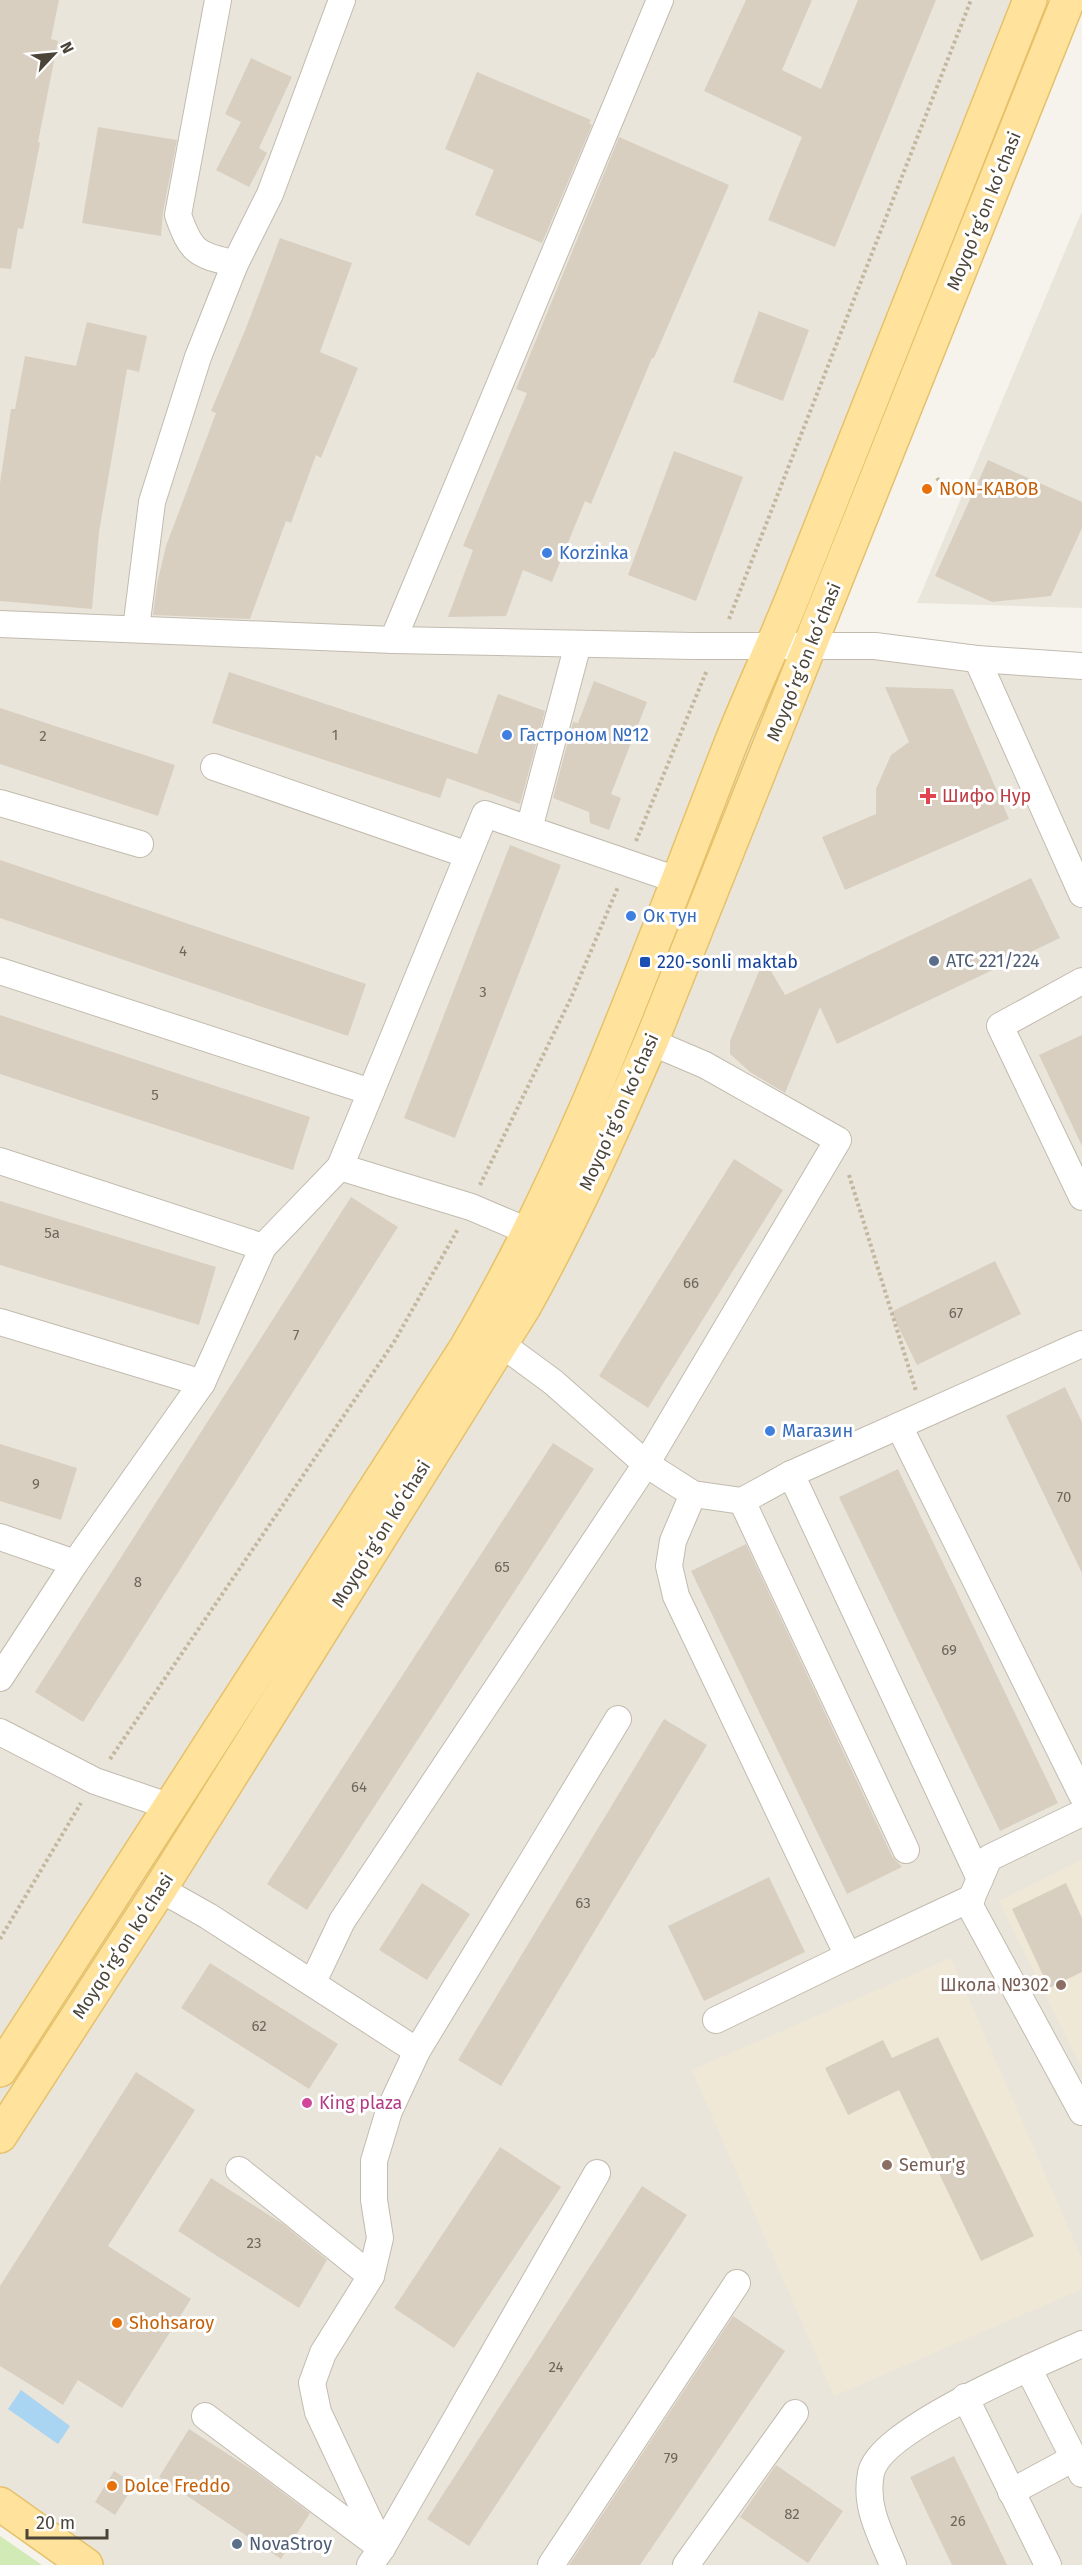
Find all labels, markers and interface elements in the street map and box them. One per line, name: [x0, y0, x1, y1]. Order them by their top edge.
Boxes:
north arrow: [24, 24, 84, 84]
text: N: [56, 39, 78, 57]
street label: Moyqoʻrgʻon koʻchasi: [942, 128, 1026, 294]
place label: NON-KABOB: [939, 478, 1039, 500]
marker: NON-KABOB: [920, 482, 934, 496]
place label: Korzinka: [559, 542, 629, 564]
marker: Korzinka: [540, 546, 554, 560]
street label: Moyqoʻrgʻon koʻchasi: [762, 579, 846, 745]
place label: Гастроном №12: [519, 724, 649, 746]
house number: 1: [332, 726, 338, 744]
house number: 2: [39, 727, 47, 745]
marker: Гастроном №12: [500, 728, 514, 742]
place label: Шифо Нур: [942, 785, 1031, 807]
marker: Шифо Нур: [919, 787, 937, 805]
place label: Ок тун: [643, 905, 697, 927]
marker: Ок тун: [624, 909, 638, 923]
house number: 4: [179, 942, 187, 960]
place label: АТС 221/224: [946, 950, 1040, 972]
place label: 220-sonli maktab: [657, 951, 798, 973]
marker: АТС 221/224: [927, 954, 941, 968]
marker: 220-sonli maktab: [638, 955, 652, 969]
house number: 3: [479, 983, 487, 1001]
street label: Moyqoʻrgʻon koʻchasi: [575, 1030, 663, 1194]
house number: 5: [151, 1086, 159, 1104]
house number: 5а: [44, 1224, 60, 1242]
house number: 66: [683, 1274, 699, 1292]
house number: 67: [949, 1304, 963, 1322]
house number: 7: [293, 1326, 300, 1344]
place label: Магазин: [782, 1420, 853, 1442]
marker: Магазин: [763, 1424, 777, 1438]
street label: Moyqoʻrgʻon koʻchasi: [327, 1456, 435, 1612]
house number: 9: [32, 1475, 40, 1493]
house number: 70: [1057, 1488, 1071, 1506]
house number: 65: [494, 1558, 510, 1576]
house number: 8: [134, 1573, 142, 1591]
house number: 69: [941, 1641, 957, 1659]
house number: 64: [351, 1778, 367, 1796]
street label: Moyqoʻrgʻon koʻchasi: [68, 1869, 178, 2023]
house number: 63: [575, 1894, 591, 1912]
place label: Школа №302: [940, 1974, 1049, 1996]
marker: Школа №302: [1054, 1978, 1068, 1992]
house number: 62: [251, 2017, 267, 2035]
place label: King plaza: [319, 2092, 402, 2114]
marker: King plaza: [300, 2096, 314, 2110]
place label: Semur'g: [899, 2154, 965, 2176]
marker: Semur'g: [880, 2158, 894, 2172]
house number: 23: [247, 2234, 261, 2252]
place label: Shohsaroy: [129, 2312, 214, 2334]
marker: Shohsaroy: [110, 2316, 124, 2330]
house number: 24: [548, 2358, 564, 2376]
house number: 79: [664, 2449, 678, 2467]
place label: Dolce Freddo: [124, 2475, 231, 2497]
marker: Dolce Freddo: [105, 2479, 119, 2493]
scale bar: [27, 2502, 106, 2540]
house number: 82: [784, 2505, 800, 2523]
text: 20 m: [36, 2512, 75, 2534]
house number: 26: [950, 2512, 966, 2530]
place label: NovaStroy: [249, 2533, 332, 2555]
marker: NovaStroy: [230, 2537, 244, 2551]

